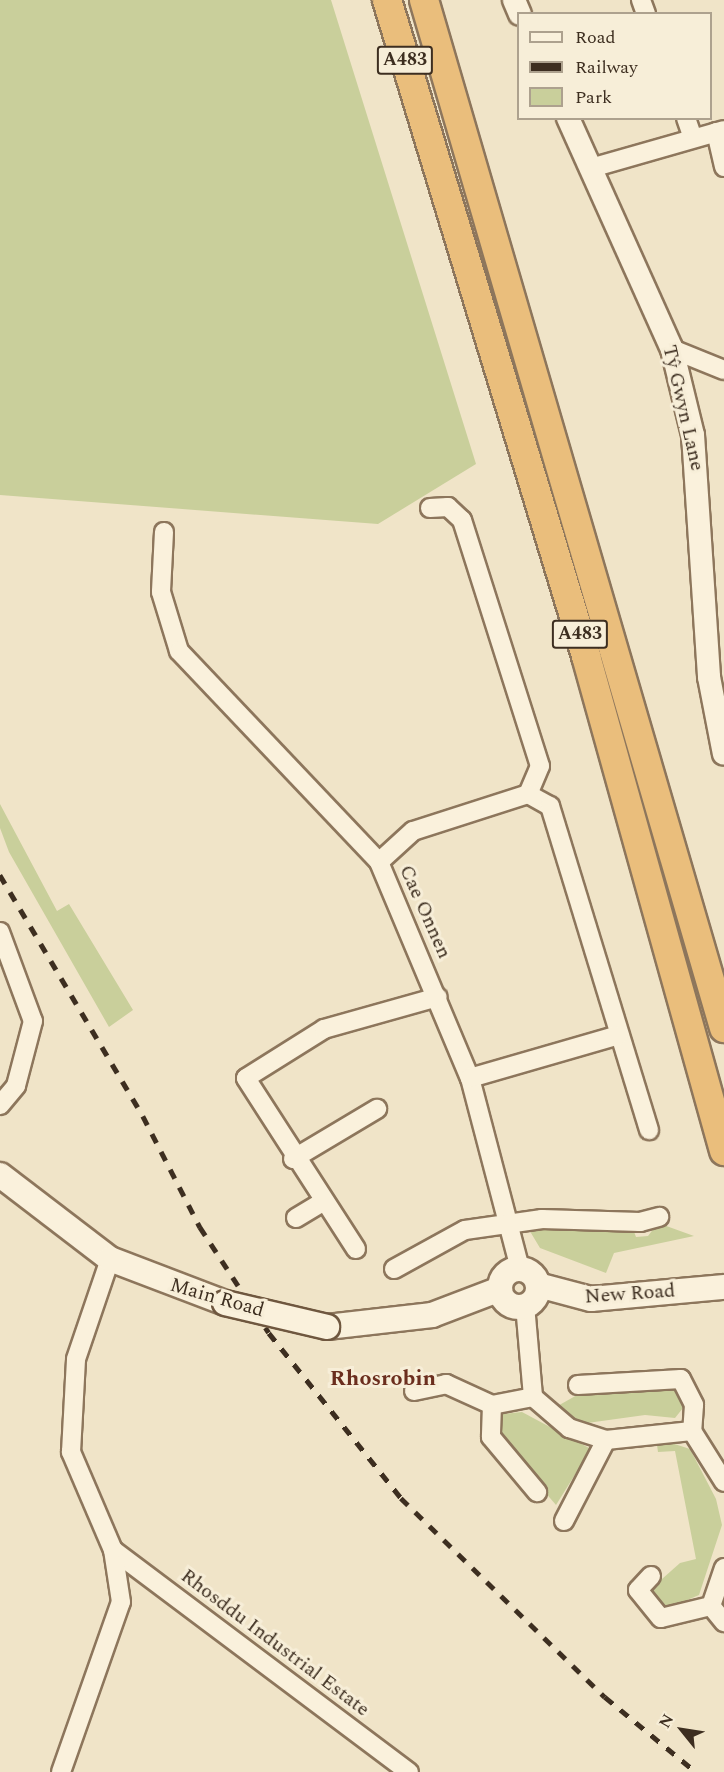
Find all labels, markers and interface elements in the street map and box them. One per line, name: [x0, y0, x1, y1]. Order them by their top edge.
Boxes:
legend: [517, 12, 712, 120]
text: Road: [575, 24, 616, 51]
road number: A483: [376, 45, 434, 75]
text: Railway: [575, 54, 638, 81]
text: Park: [575, 84, 612, 111]
street label: Tŷ Gwyn Lane: [657, 343, 709, 473]
road number: A483: [552, 619, 608, 649]
street label: Cae Onnen: [394, 862, 456, 962]
street label: Main Road: [167, 1273, 267, 1323]
street label: New Road: [584, 1279, 676, 1309]
district label: Rhosrobin: [330, 1366, 436, 1392]
street label: Rhosddu Industrial Estate: [176, 1564, 374, 1722]
north arrow: [652, 1700, 712, 1760]
text: N: [653, 1709, 680, 1733]

